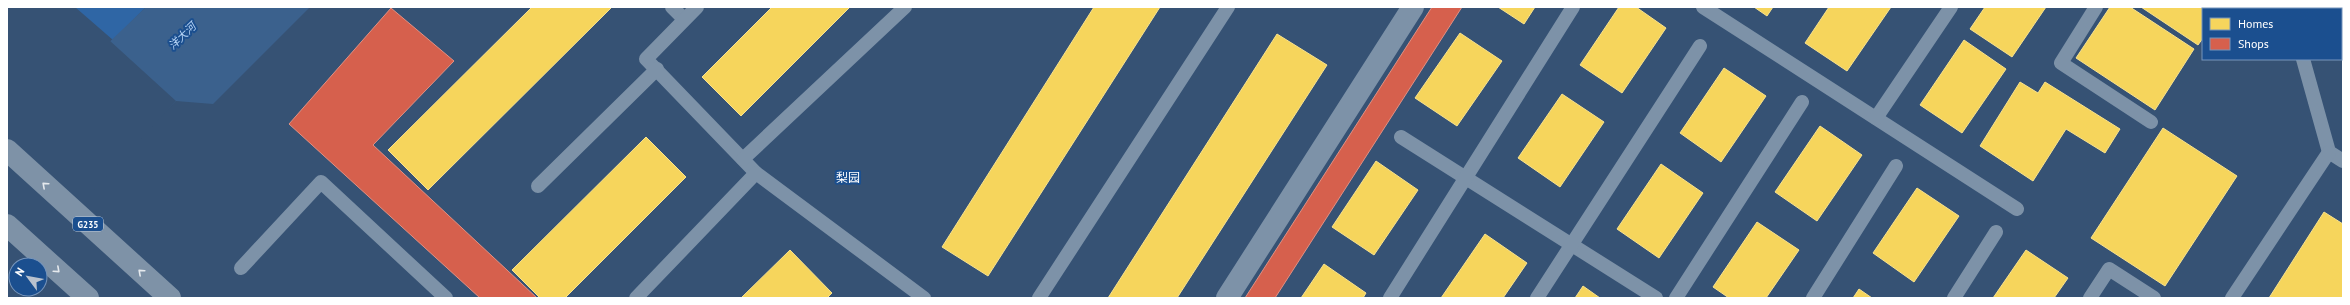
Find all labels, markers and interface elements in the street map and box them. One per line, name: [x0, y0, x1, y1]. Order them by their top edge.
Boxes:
legend: [2202, 8, 2342, 60]
text: Homes: [2238, 16, 2273, 31]
water label: 洋大河: [165, 18, 200, 52]
text: Shops: [2238, 36, 2269, 51]
district label: 梨园: [836, 170, 860, 185]
one-way arrow: [42, 182, 49, 189]
road number: G235: [73, 217, 103, 231]
north arrow: [8, 257, 48, 297]
text: N: [12, 265, 27, 278]
one-way arrow: [52, 265, 60, 273]
one-way arrow: [138, 269, 146, 277]

